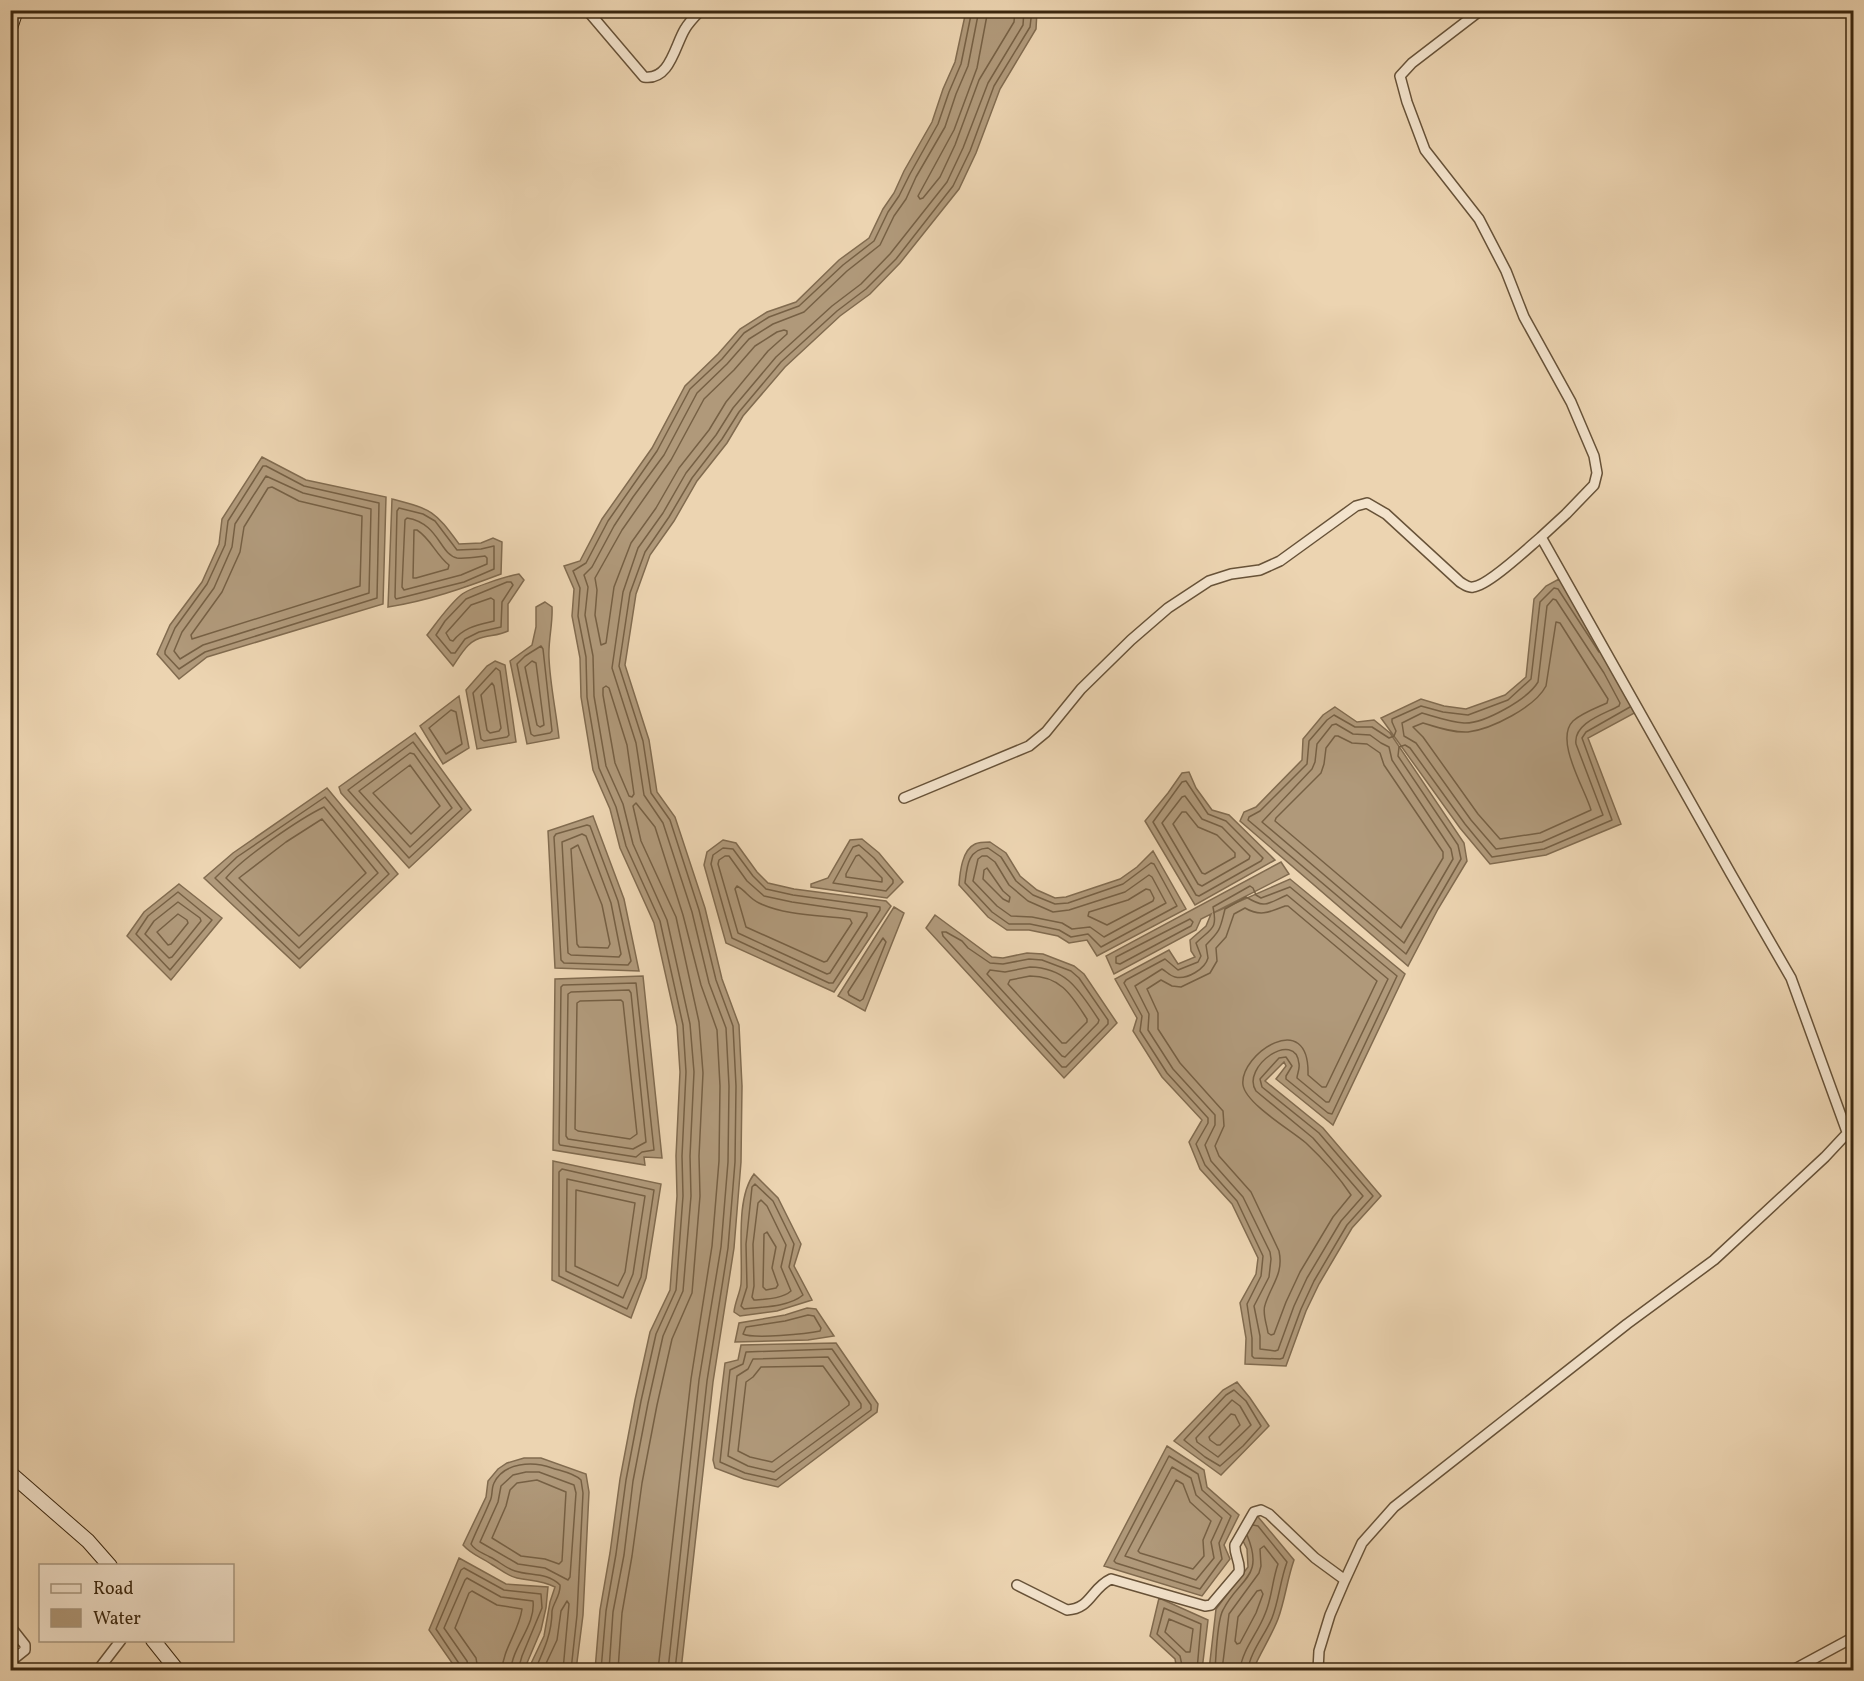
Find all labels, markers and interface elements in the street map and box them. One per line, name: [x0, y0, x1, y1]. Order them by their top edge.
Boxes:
legend: [39, 1564, 234, 1642]
text: Road: [93, 1577, 134, 1602]
text: Water: [93, 1607, 141, 1632]

